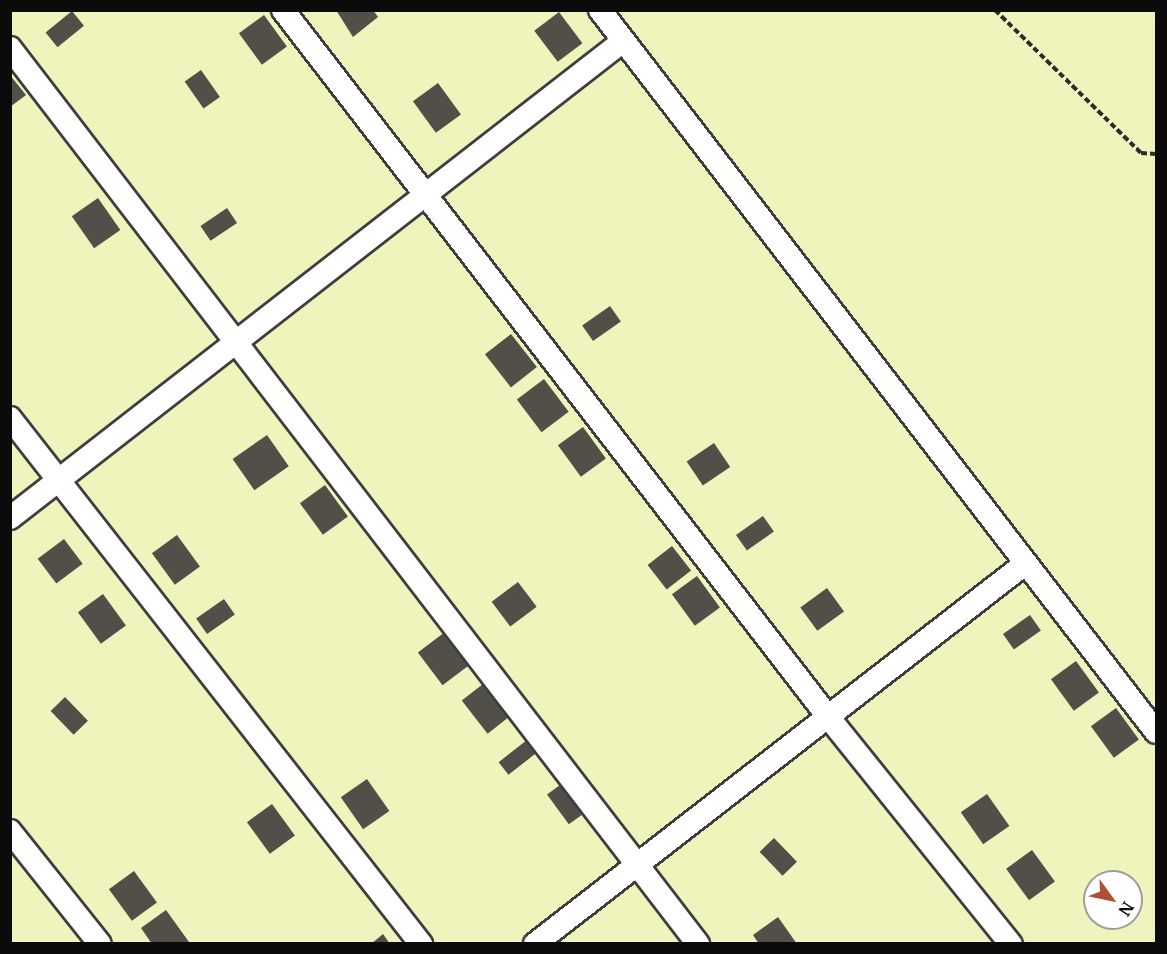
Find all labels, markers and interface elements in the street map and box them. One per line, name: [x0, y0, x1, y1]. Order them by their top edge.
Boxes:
north arrow: [1083, 870, 1143, 930]
text: N: [1115, 898, 1138, 919]

